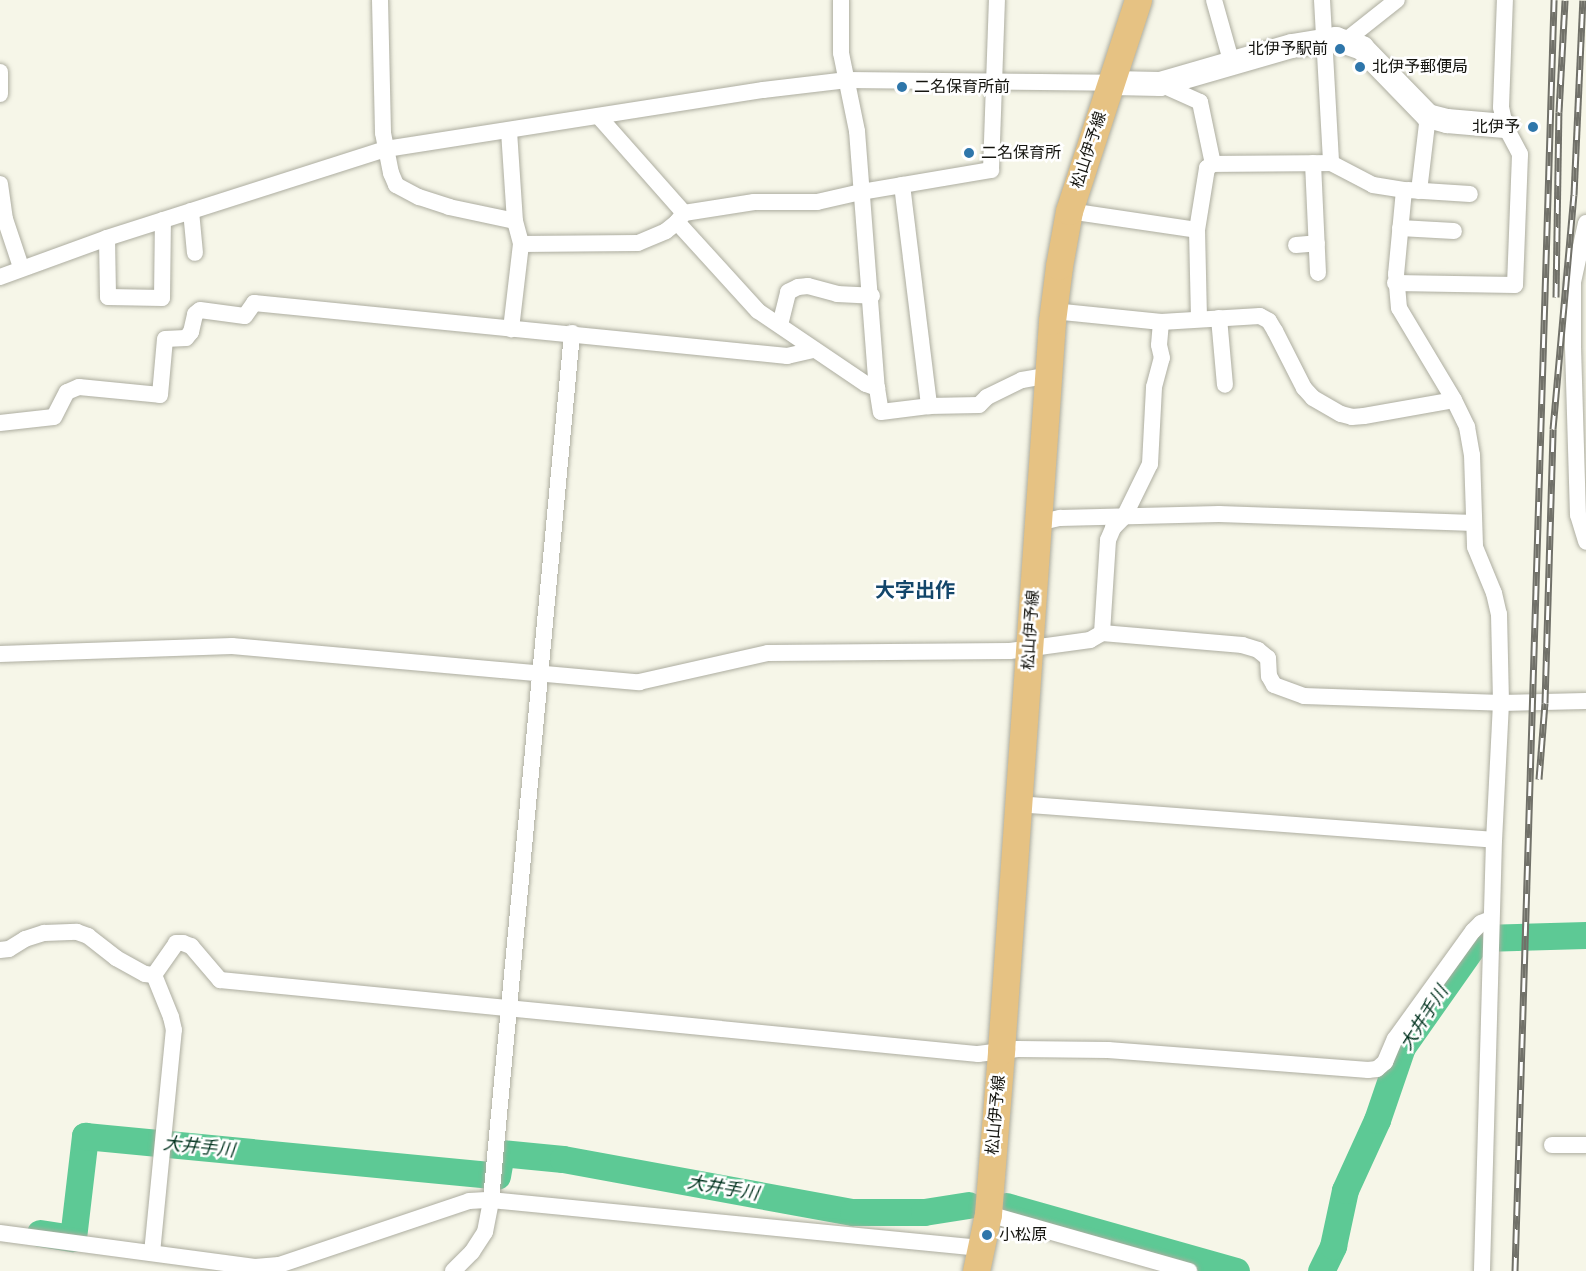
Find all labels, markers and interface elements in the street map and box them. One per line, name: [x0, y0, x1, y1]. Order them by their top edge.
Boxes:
place label: 北伊予駅前: [1248, 39, 1328, 59]
marker: 北伊予駅前: [1333, 42, 1347, 56]
place label: 北伊予郵便局: [1372, 57, 1468, 77]
marker: 北伊予郵便局: [1353, 60, 1367, 74]
place label: 二名保育所前: [914, 77, 1010, 97]
marker: 二名保育所前: [895, 80, 909, 94]
street label: 松山伊予線: [1068, 109, 1110, 191]
place label: 北伊予: [1472, 117, 1520, 137]
marker: 北伊予: [1524, 118, 1542, 136]
place label: 二名保育所: [981, 143, 1061, 163]
marker: 二名保育所: [962, 146, 976, 160]
district label: 大字出作: [875, 578, 955, 602]
street label: 松山伊予線: [1019, 589, 1043, 671]
water label: 大井手川: [1395, 982, 1453, 1054]
street label: 松山伊予線: [983, 1074, 1009, 1156]
water label: 大井手川: [162, 1132, 236, 1162]
water label: 大井手川: [686, 1171, 760, 1205]
place label: 小松原: [999, 1225, 1047, 1245]
marker: 小松原: [980, 1228, 994, 1242]

